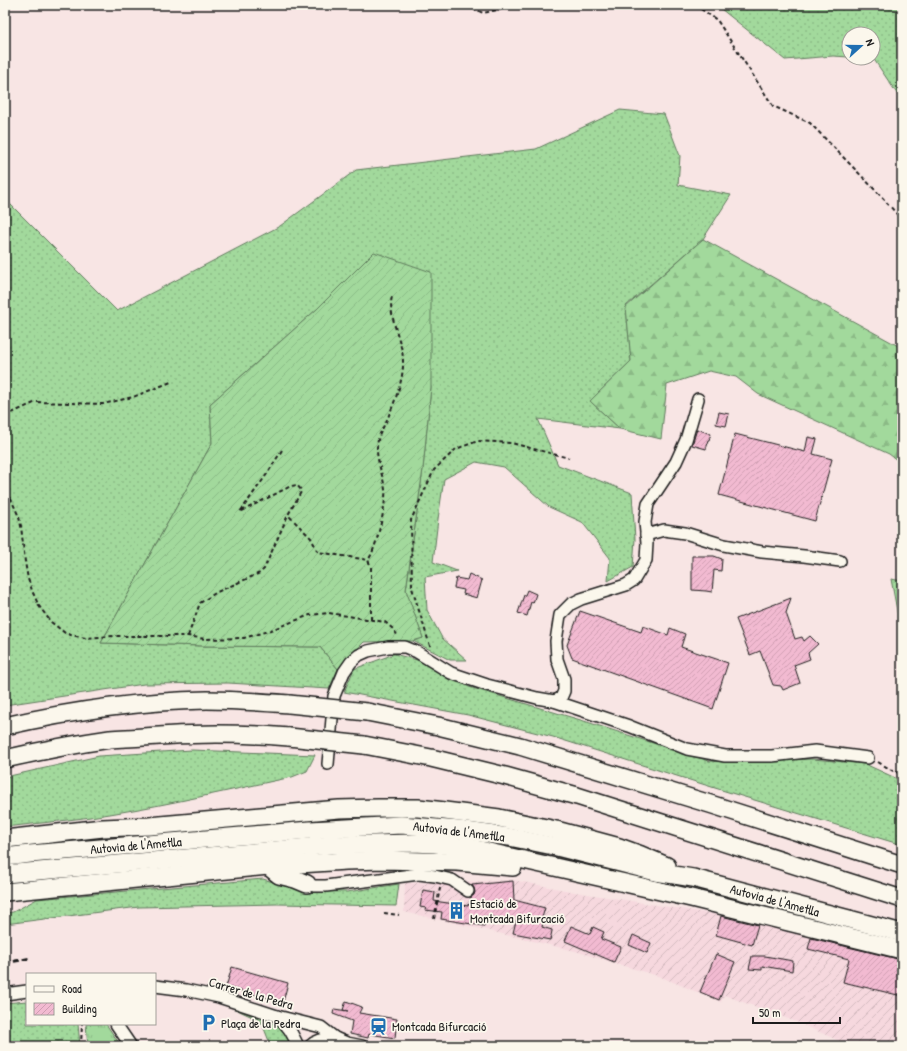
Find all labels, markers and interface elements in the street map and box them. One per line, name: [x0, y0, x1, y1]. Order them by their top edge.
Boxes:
north arrow: [841, 26, 881, 66]
text: N: [863, 37, 878, 48]
street label: Autovia de l'Ametlla: [412, 816, 506, 846]
street label: Autovia de l'Ametlla: [89, 832, 183, 858]
street label: Autovia de l'Ametlla: [728, 879, 822, 921]
place label: Estació de Montcada Bifurcació: [470, 894, 564, 927]
building icon: Estació de Montcada Bifurcació: [447, 900, 467, 920]
street label: Carrer de la Pedra: [207, 972, 295, 1014]
legend: [26, 973, 156, 1025]
text: Road: [62, 980, 82, 997]
scale bar: [753, 999, 840, 1025]
text: Building: [62, 1000, 97, 1017]
text: 50 m: [759, 1004, 780, 1021]
parking icon: Plaça de la Pedra: [198, 1013, 218, 1033]
place label: Plaça de la Pedra: [221, 1014, 300, 1032]
station icon: Montcada Bifurcació: [369, 1016, 389, 1036]
place label: Montcada Bifurcació: [392, 1017, 486, 1035]

